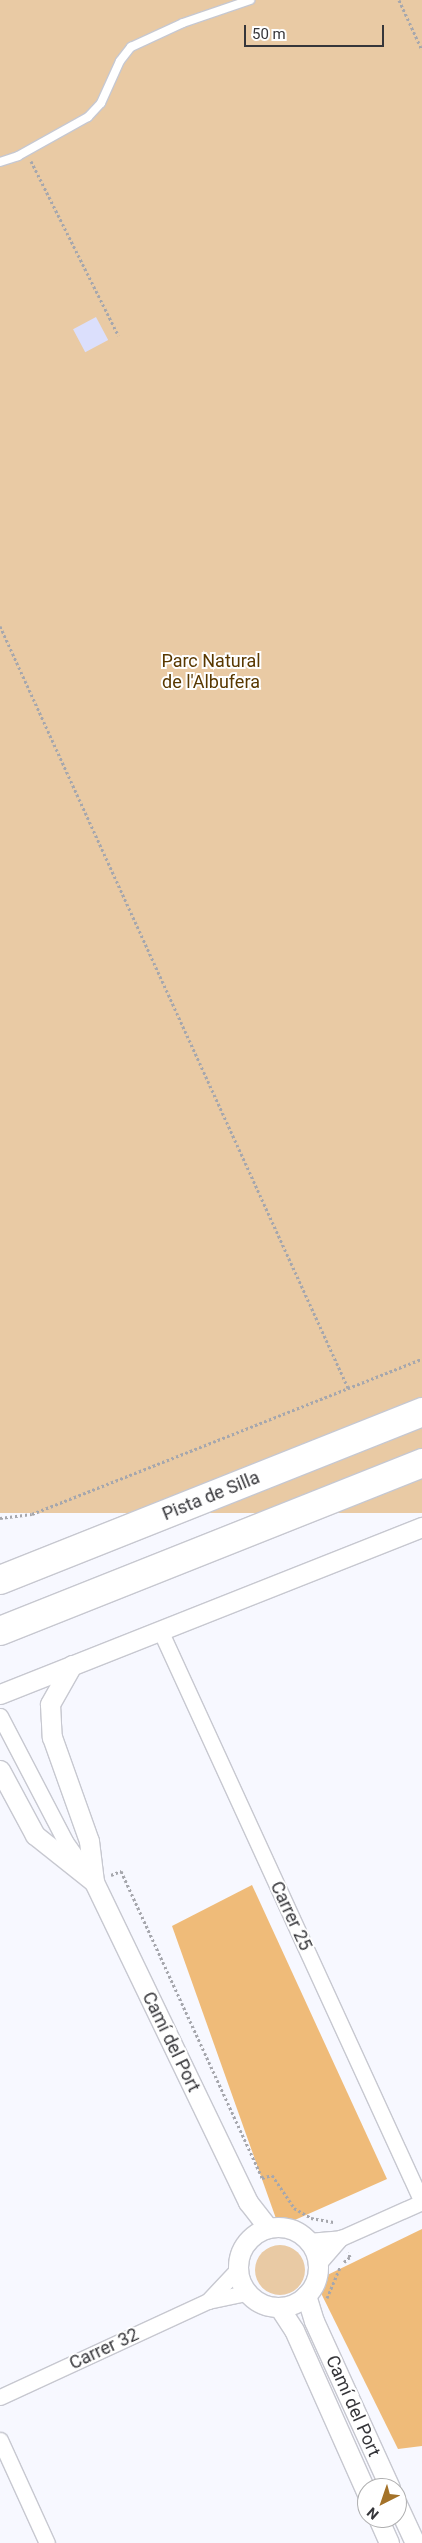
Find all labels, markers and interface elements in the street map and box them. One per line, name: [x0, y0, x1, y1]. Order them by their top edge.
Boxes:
scale bar: [247, 15, 387, 47]
text: 50 m: [252, 25, 286, 43]
park label: Parc Natural de l'Albufera: [161, 651, 261, 694]
street label: Pista de Silla: [159, 1467, 263, 1525]
street label: Carrer 25: [266, 1878, 316, 1954]
street label: Camí del Port: [137, 1988, 205, 2096]
street label: Carrer 32: [66, 2324, 142, 2374]
street label: Camí del Port: [321, 2352, 385, 2460]
north arrow: [357, 2478, 407, 2528]
text: N: [364, 2504, 382, 2523]

